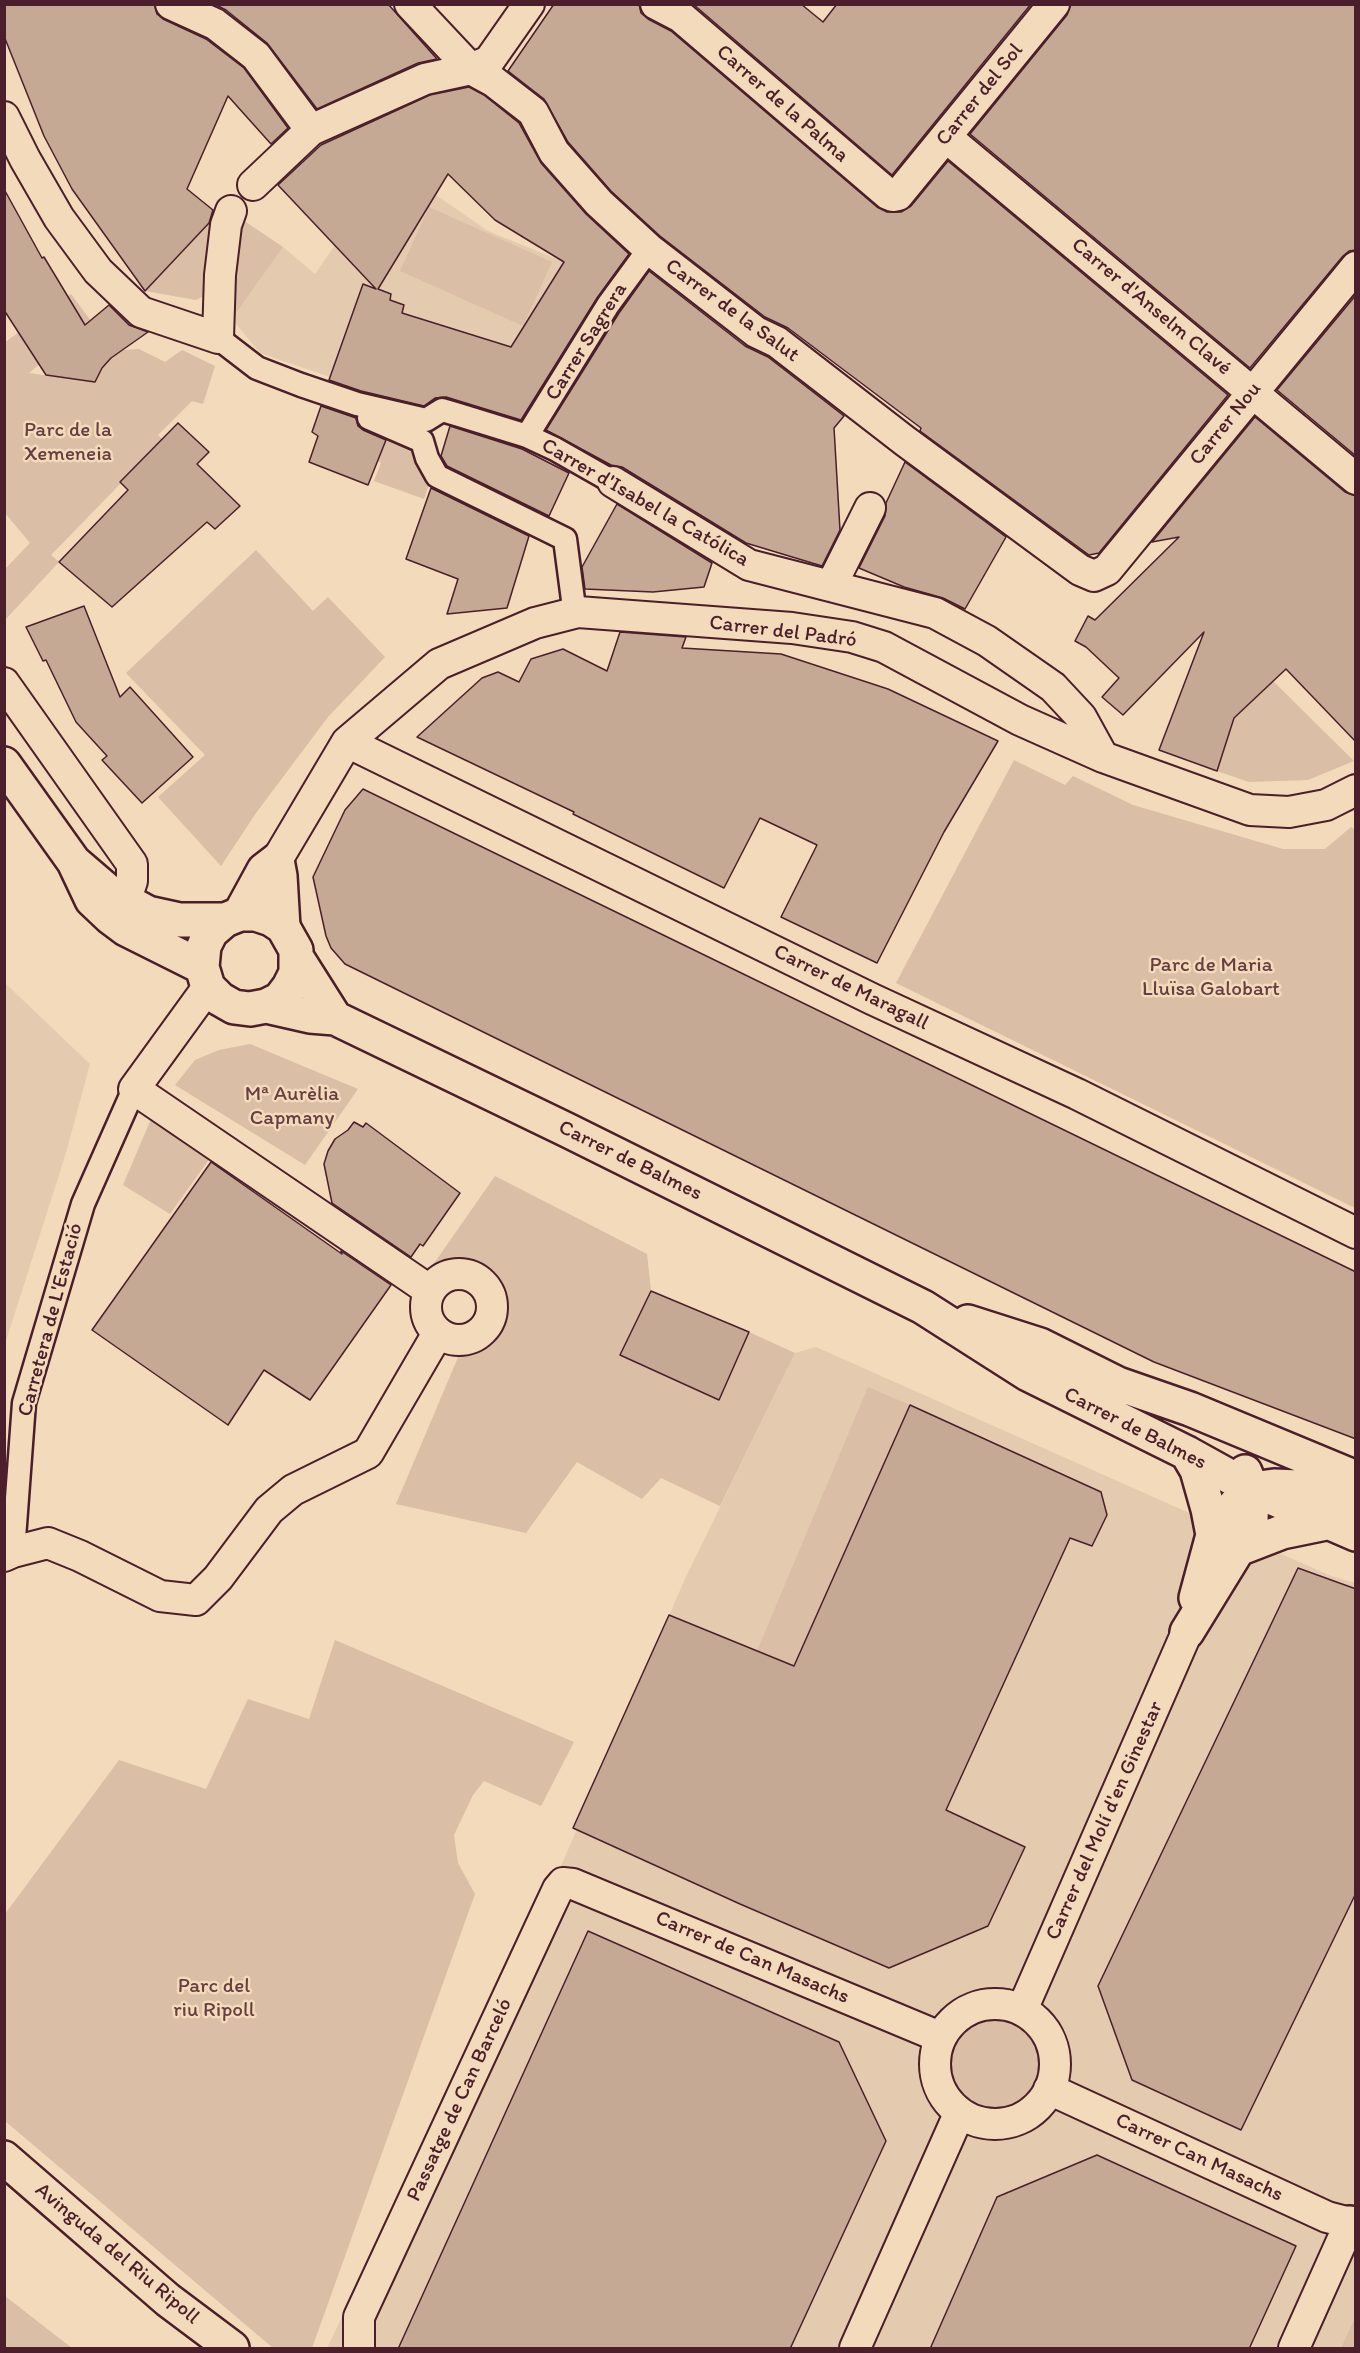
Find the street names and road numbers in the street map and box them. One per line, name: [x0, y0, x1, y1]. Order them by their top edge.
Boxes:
street label: Carrer del Sol: [931, 39, 1029, 151]
street label: Carrer de la Palma: [711, 40, 853, 168]
street label: Carrer d'Anselm Clavé: [1066, 233, 1236, 381]
street label: Carrer de la Salut: [660, 254, 804, 368]
street label: Carrer Sagrera: [541, 278, 633, 406]
street label: Carrer Nou: [1185, 377, 1267, 471]
street label: Carrer d'Isabel la Católica: [537, 433, 753, 573]
street label: Carrer del Padró: [708, 610, 858, 654]
street label: Carrer de Maragall: [769, 940, 933, 1036]
street label: Carrer de Balmes: [554, 1115, 706, 1207]
street label: Carretera de L'Estació: [13, 1221, 89, 1419]
street label: Carrer de Balmes: [1059, 1382, 1211, 1476]
street label: Carrer del Molí d'en Ginestar: [1041, 1698, 1169, 1944]
street label: Carrer de Can Masachs: [651, 1906, 853, 2010]
street label: Passatge de Can Barceló: [402, 1994, 518, 2206]
street label: Carrer Can Masachs: [1111, 2108, 1287, 2208]
street label: Avinguda del Riu Ripoll: [30, 2178, 204, 2330]

